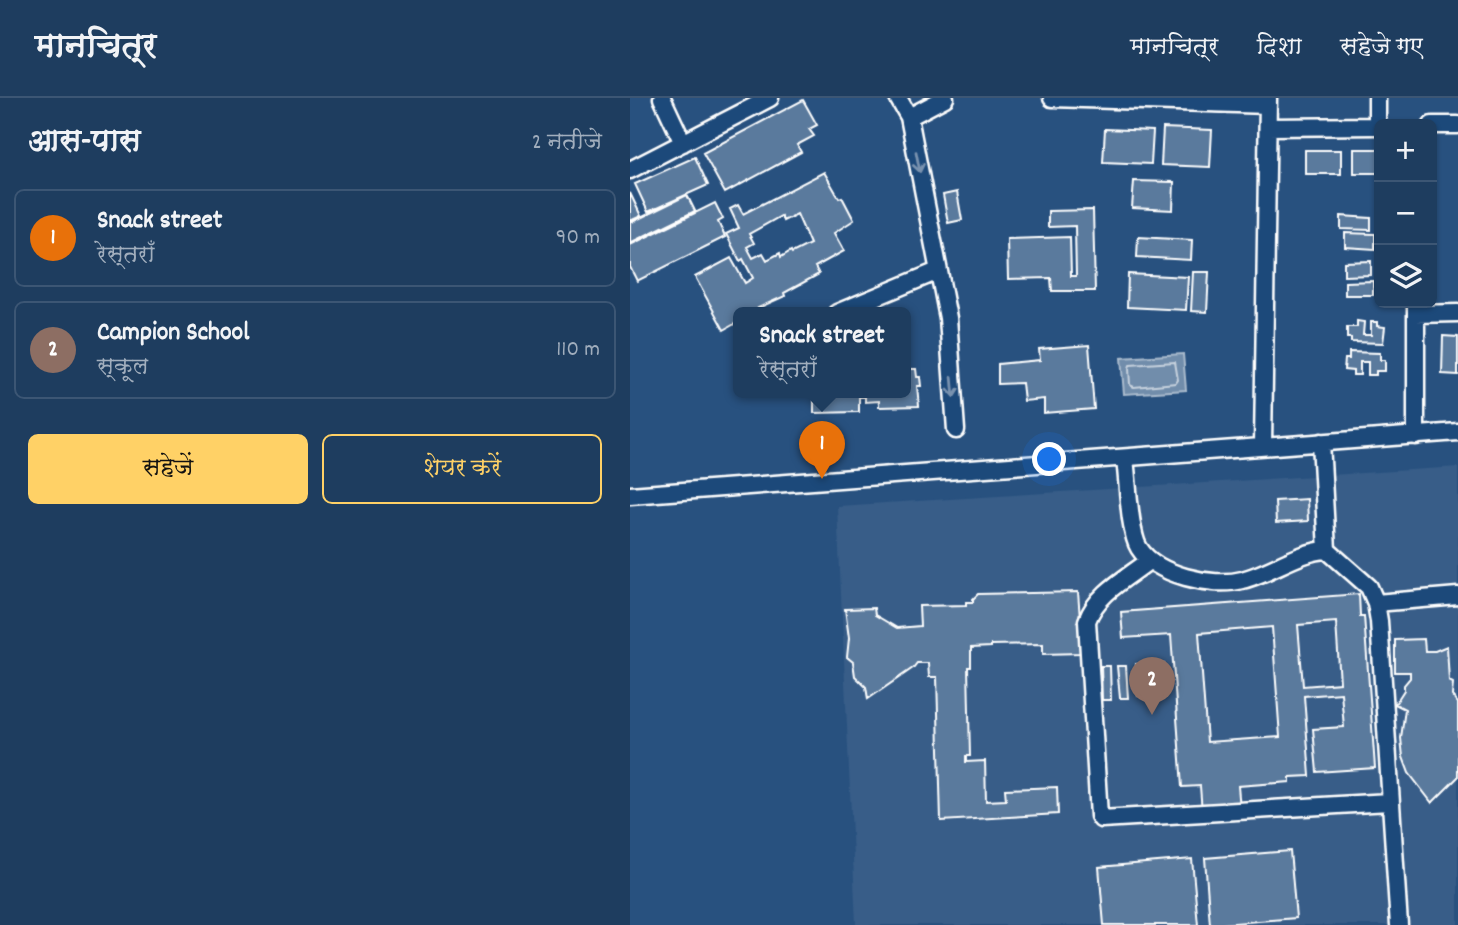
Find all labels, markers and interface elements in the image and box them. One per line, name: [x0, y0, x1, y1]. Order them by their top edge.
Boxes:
text: मानचित्र: [35, 25, 157, 72]
text: मानचित्र: [1130, 31, 1218, 65]
text: दिशा: [1256, 31, 1302, 65]
text: सहेजे गए: [1340, 31, 1423, 65]
map controls: [1374, 119, 1437, 308]
button: +: [1374, 119, 1437, 182]
text: आस-पास: [28, 122, 140, 165]
text: 2 नतीजे: [532, 127, 602, 160]
one-way arrow: [912, 150, 925, 173]
button: −: [1374, 182, 1437, 245]
text: Snack street: [97, 203, 222, 240]
text: 1: [50, 222, 56, 255]
text: 90 m: [556, 222, 600, 255]
text: रेस्तराँ: [97, 240, 155, 273]
button: layers: [1374, 245, 1437, 308]
popup: [733, 307, 911, 398]
text: Campion School: [97, 315, 249, 352]
text: Snack street: [759, 318, 885, 355]
text: 2: [48, 334, 58, 367]
text: 110 m: [556, 334, 600, 367]
text: स्कूल: [97, 352, 148, 385]
text: रेस्तराँ: [759, 355, 818, 388]
one-way arrow: [947, 375, 960, 397]
pin: 1: [799, 421, 845, 479]
button: सहेजें: [28, 434, 308, 504]
button: शेयर करें: [322, 434, 602, 504]
your location: [1032, 442, 1066, 476]
pin: 2: [1129, 657, 1175, 715]

